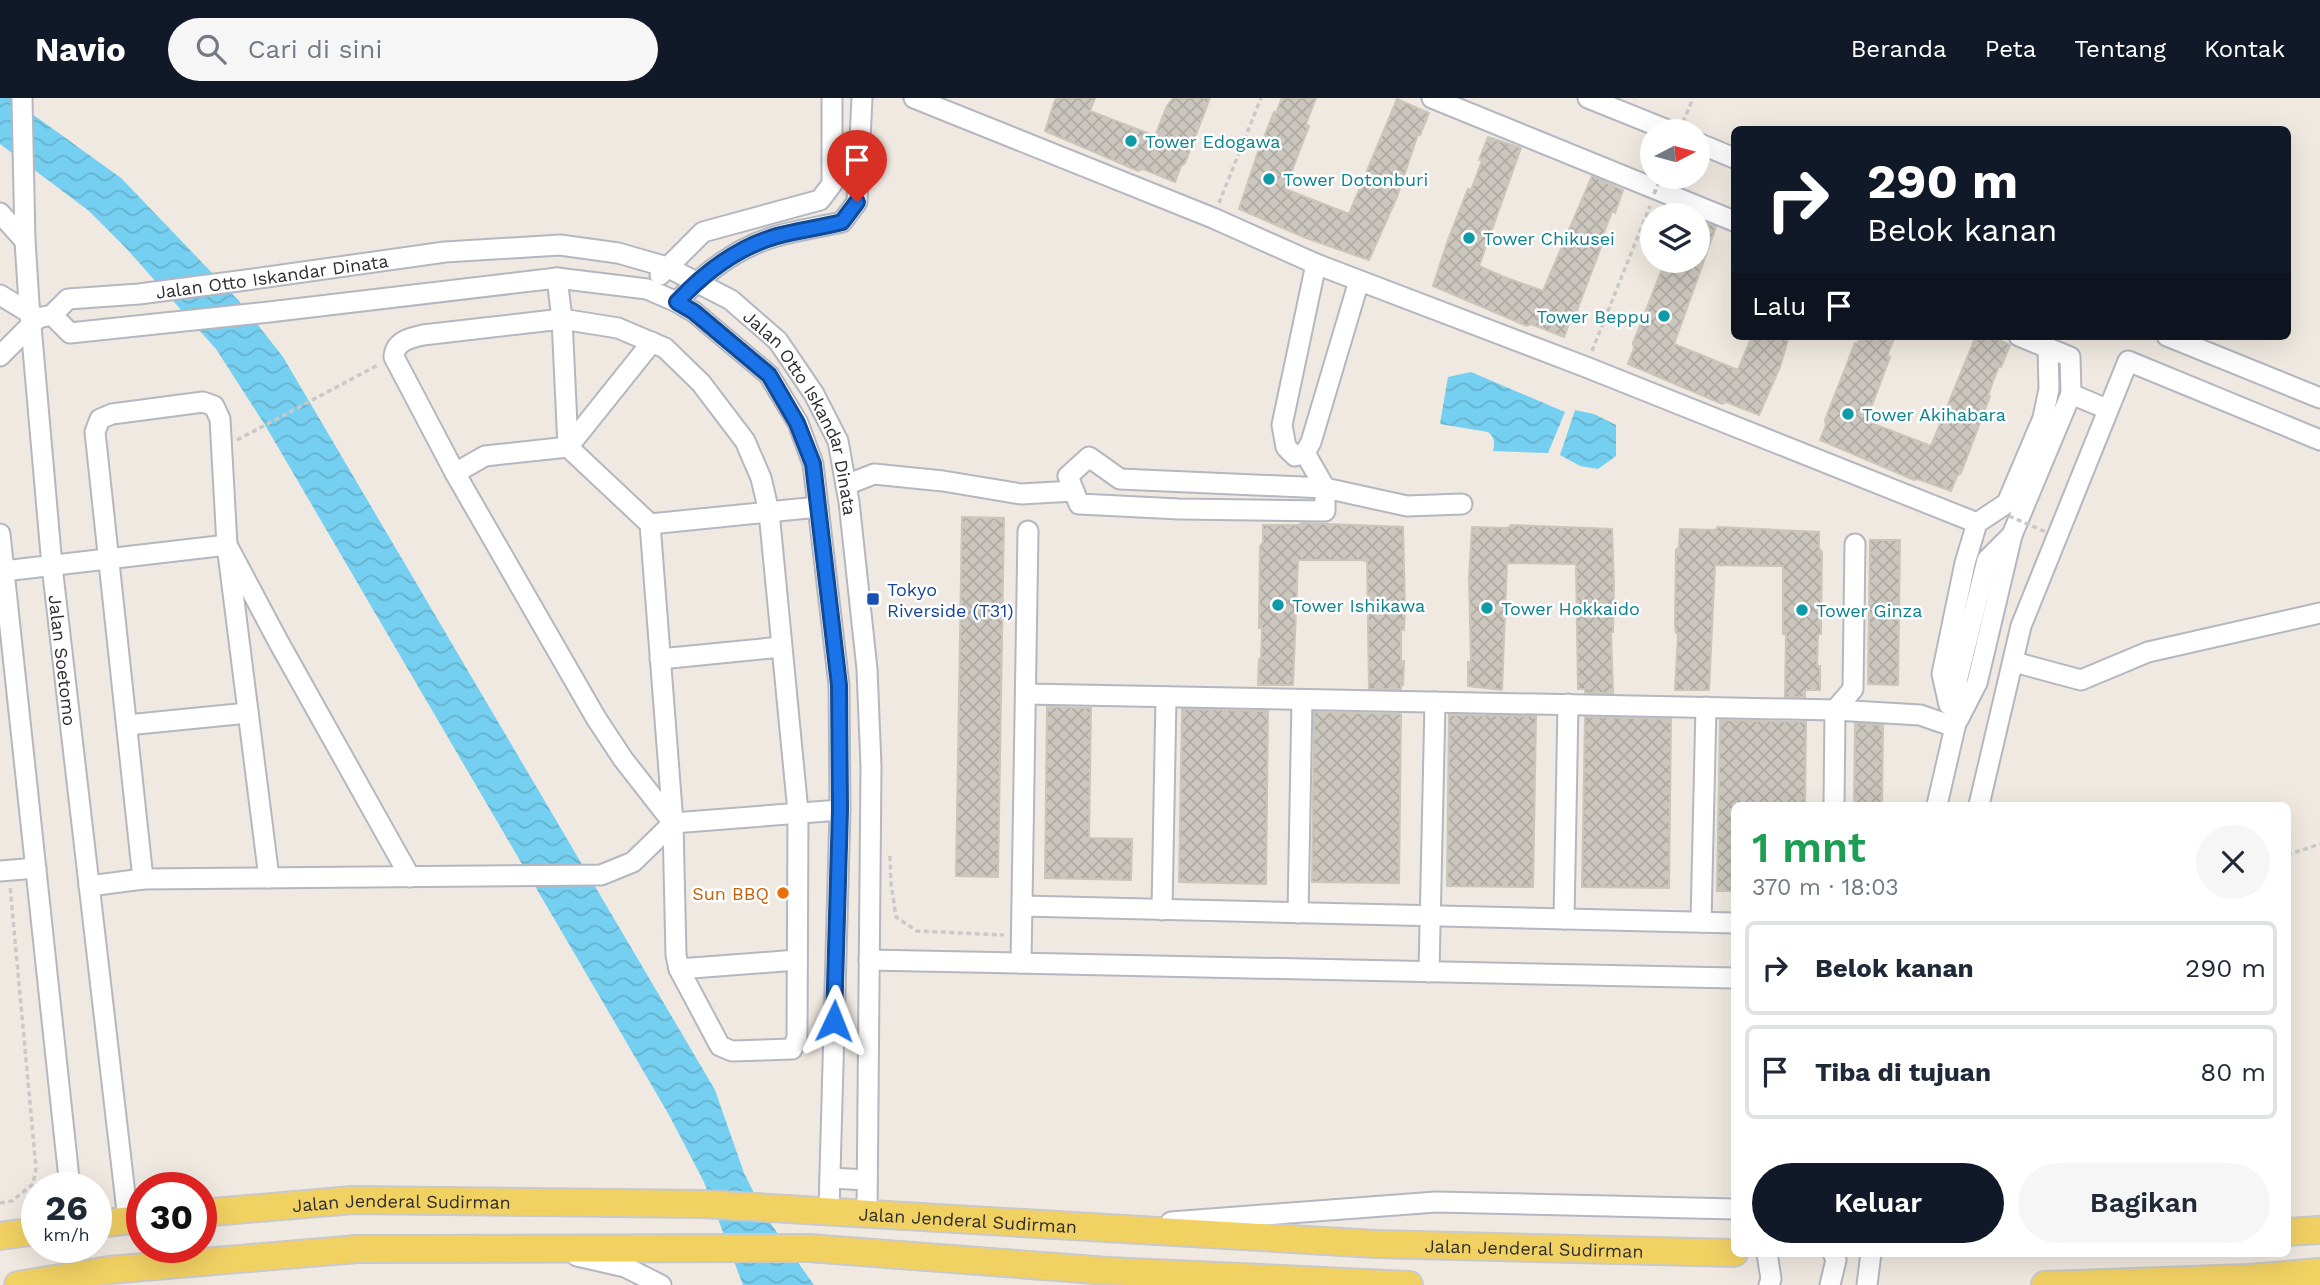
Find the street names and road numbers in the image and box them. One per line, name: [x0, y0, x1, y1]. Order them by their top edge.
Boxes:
street label: Jalan Otto Iskandar Dinata: [154, 250, 390, 302]
street label: Jalan Otto Iskandar Dinata: [739, 305, 861, 517]
street label: Jalan Soetomo: [45, 593, 81, 727]
street label: Jalan Jenderal Sudirman: [291, 1189, 511, 1216]
street label: Jalan Jenderal Sudirman: [858, 1203, 1078, 1237]
street label: Jalan Jenderal Sudirman: [1425, 1235, 1644, 1261]

